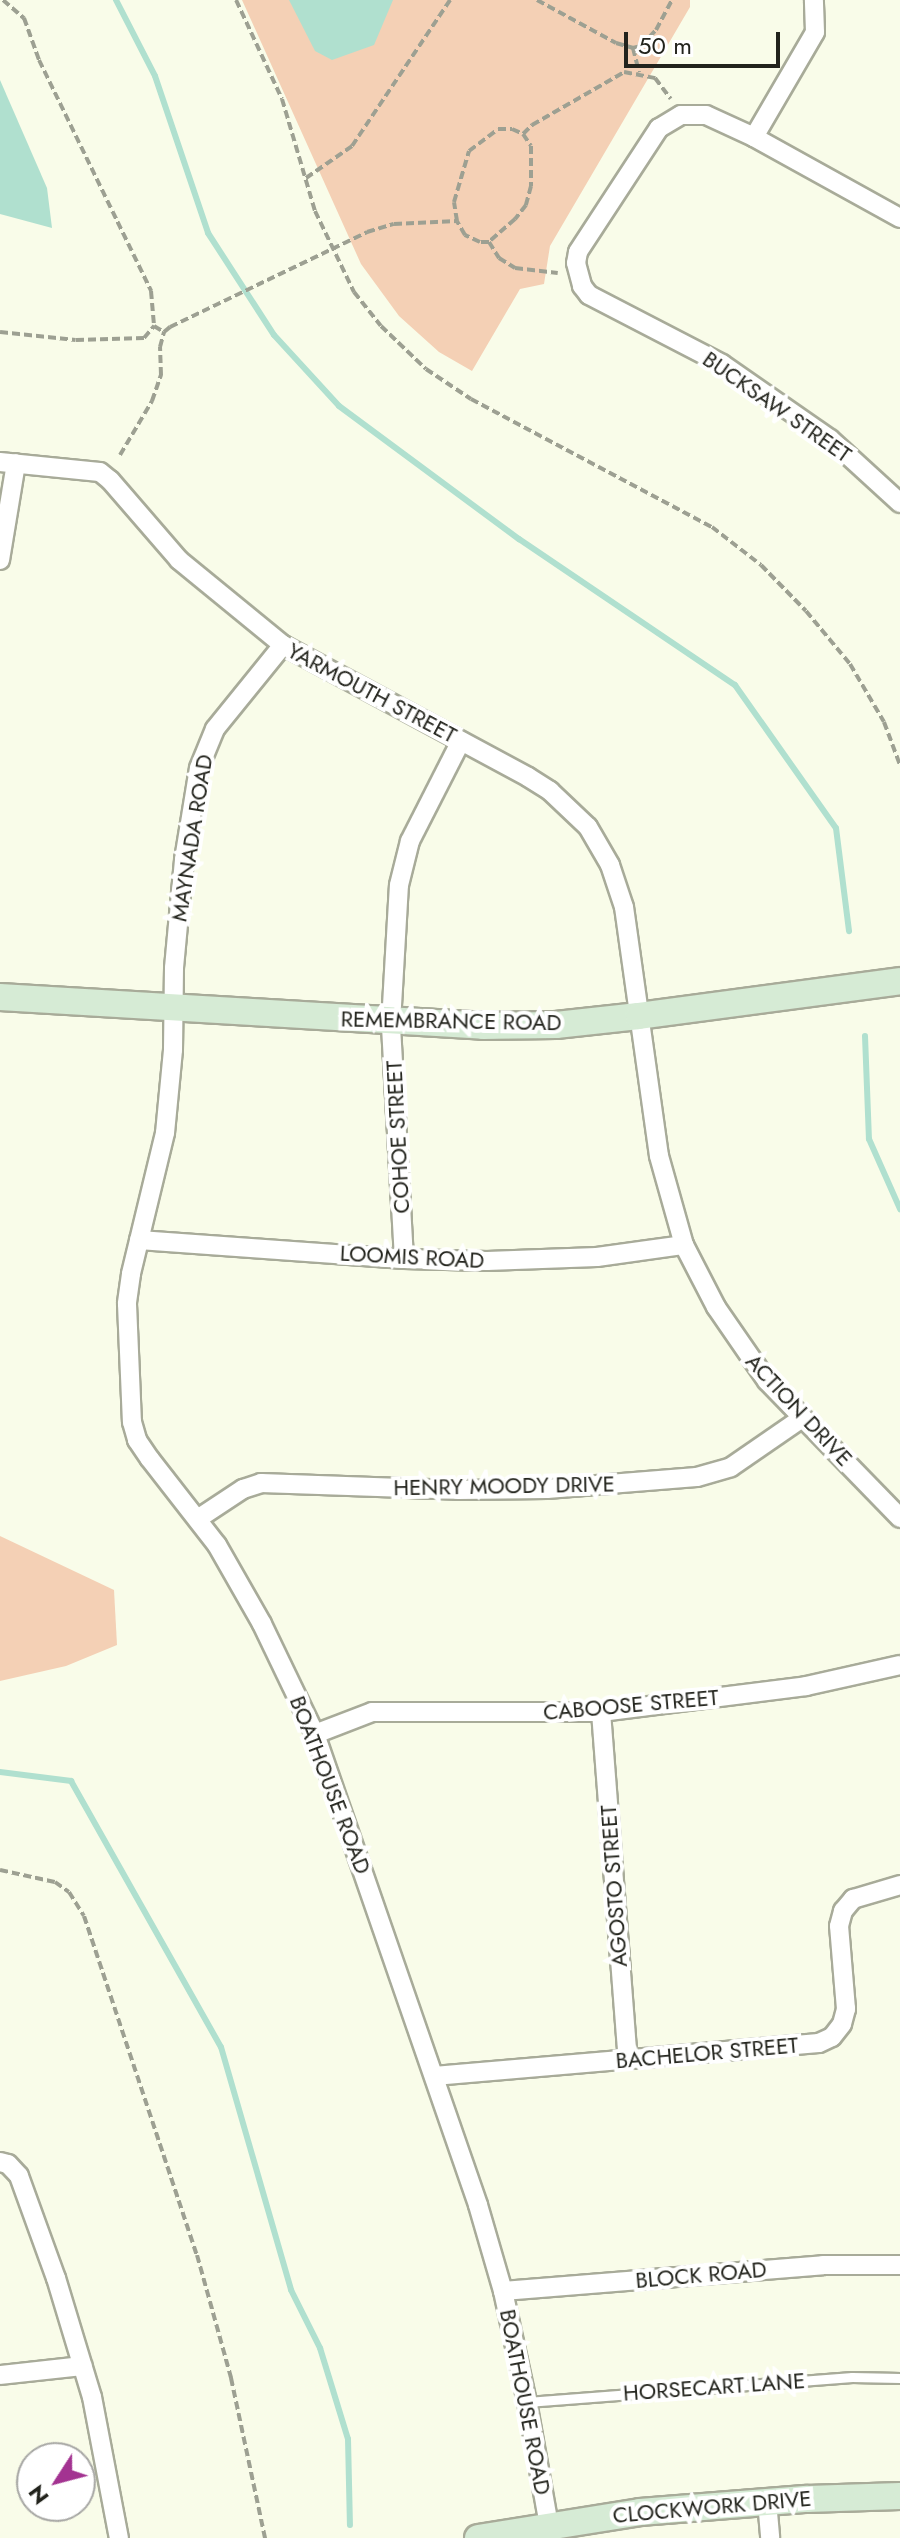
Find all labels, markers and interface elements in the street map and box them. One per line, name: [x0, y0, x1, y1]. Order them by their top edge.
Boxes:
scale bar: [628, 16, 784, 66]
text: 50 m: [638, 28, 692, 63]
street label: BUCKSAW STREET: [698, 346, 856, 468]
street label: YARMOUTH STREET: [283, 637, 461, 749]
street label: MAYNADA ROAD: [166, 753, 218, 923]
street label: REMEMBRANCE ROAD: [340, 1006, 562, 1036]
street label: COHOE STREET: [381, 1060, 415, 1214]
street label: LOOMIS ROAD: [339, 1240, 485, 1274]
street label: ACTION DRIVE: [740, 1348, 858, 1472]
street label: HENRY MOODY DRIVE: [393, 1471, 615, 1501]
street label: CABOOSE STREET: [542, 1684, 720, 1726]
street label: BOATHOUSE ROAD: [284, 1692, 376, 1878]
street label: AGOSTO STREET: [595, 1804, 633, 1968]
street label: BACHELOR STREET: [615, 2032, 799, 2074]
street label: BLOCK ROAD: [634, 2256, 768, 2294]
street label: BOATHOUSE ROAD: [494, 2307, 556, 2497]
street label: HORSECART LANE: [622, 2367, 806, 2407]
north arrow: [16, 2442, 96, 2522]
text: N: [20, 2478, 56, 2511]
street label: CLOCKWORK DRIVE: [612, 2485, 812, 2529]

